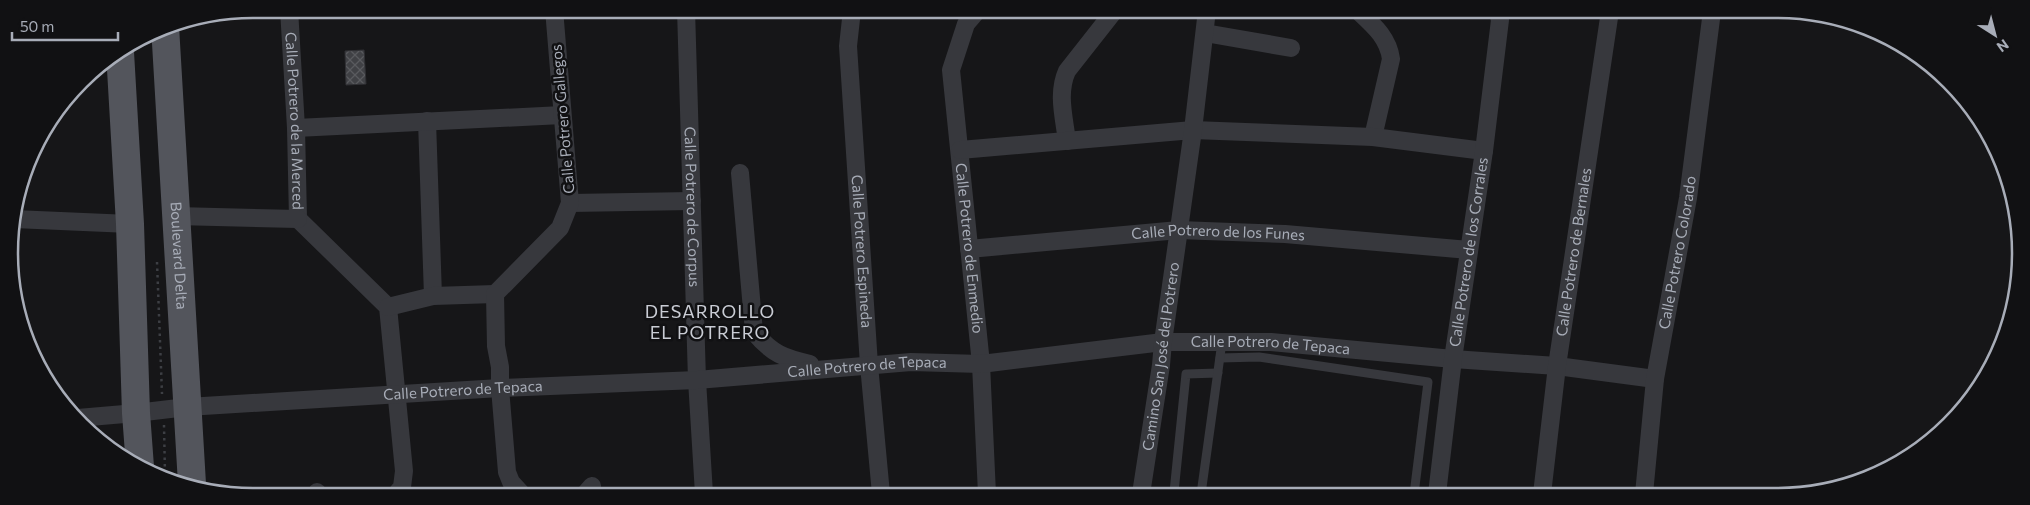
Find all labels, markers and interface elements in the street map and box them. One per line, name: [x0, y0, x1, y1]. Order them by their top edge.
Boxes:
scale bar: [12, 10, 119, 42]
north arrow: [1970, 10, 2020, 60]
text: 50 m: [20, 17, 54, 35]
street label: Calle Potrero de la Merced: [282, 31, 308, 210]
text: N: [1994, 36, 2012, 56]
street label: Calle Potrero Gallegos: [546, 43, 578, 195]
street label: Calle Potrero de Corpus: [681, 126, 704, 288]
street label: Calle Potrero de los Corrales: [1445, 156, 1491, 348]
street label: Calle Potrero de Enmedio: [953, 162, 988, 334]
street label: Calle Potrero de Bernales: [1552, 166, 1594, 337]
street label: Calle Potrero Espineda: [848, 174, 877, 328]
street label: Calle Potrero Colorado: [1654, 175, 1699, 330]
street label: Boulevard Delta: [167, 201, 192, 310]
street label: Calle Potrero de los Funes: [1130, 220, 1306, 244]
street label: Camino San José del Potrero: [1138, 261, 1182, 452]
district label: DESARROLLO EL POTRERO: [645, 300, 775, 343]
street label: Calle Potrero de Tepaca: [1191, 332, 1351, 357]
street label: Calle Potrero de Tepaca: [787, 352, 947, 380]
street label: Calle Potrero de Tepaca: [383, 376, 543, 403]

